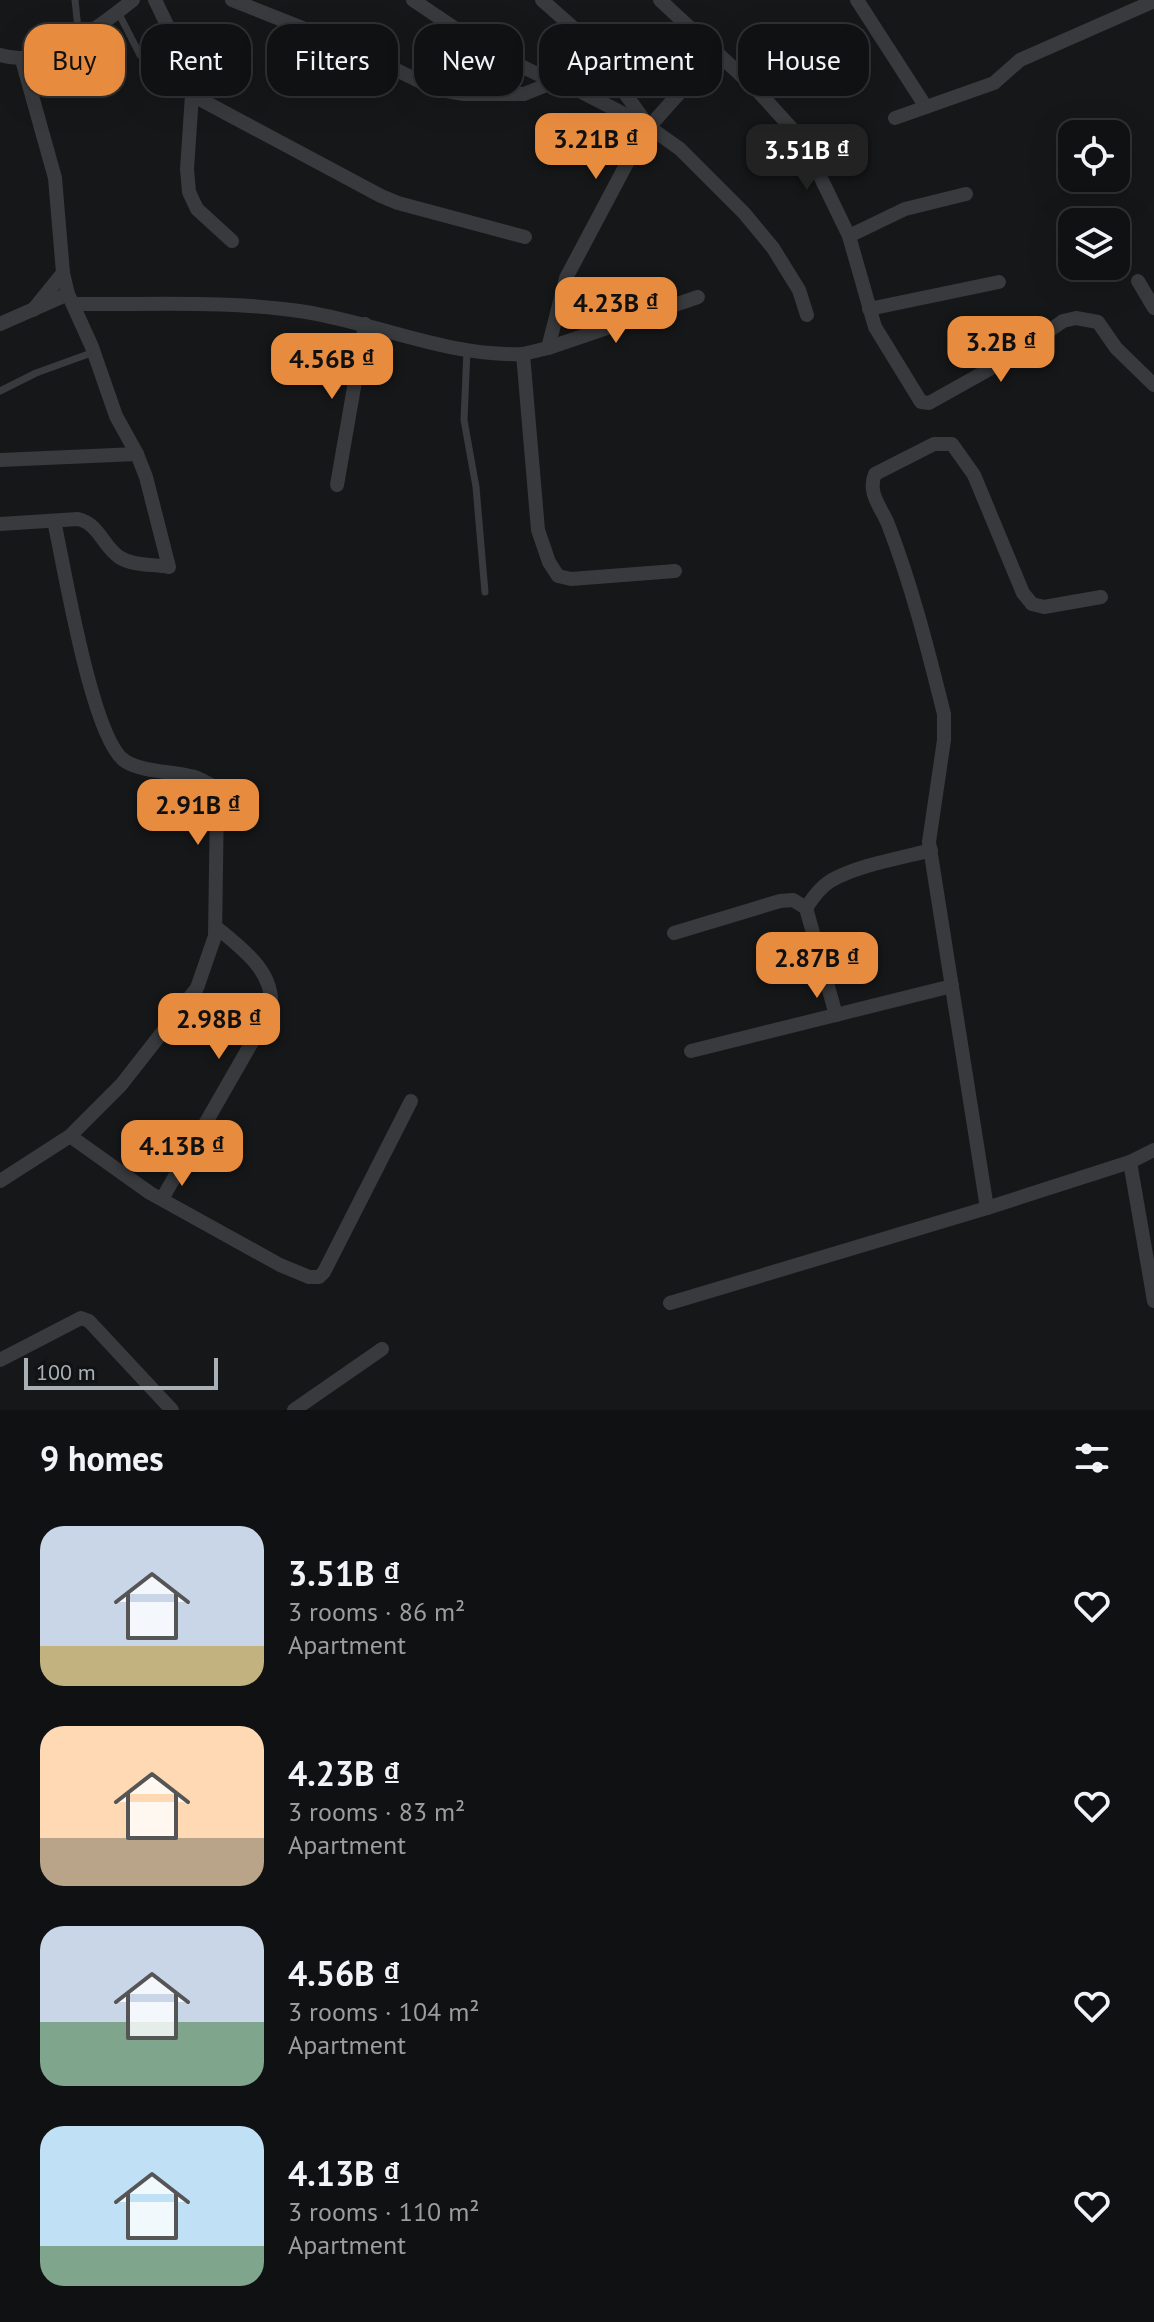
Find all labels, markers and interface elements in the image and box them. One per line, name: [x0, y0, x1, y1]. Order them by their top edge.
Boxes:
chip: Buy: [24, 24, 125, 96]
chip: Rent: [141, 24, 251, 96]
chip: Filters: [267, 24, 398, 96]
chip: New: [414, 24, 523, 96]
chip: Apartment: [539, 24, 722, 96]
chip: House: [738, 24, 869, 96]
pin: 3.21B ₫: [522, 113, 670, 181]
map controls: [1058, 120, 1130, 280]
button: locate: [1058, 120, 1130, 192]
text: 3.21B ₫: [553, 122, 639, 155]
pin: 3.51B ₫: [733, 124, 881, 192]
text: 3.51B ₫: [764, 133, 850, 166]
button: layers: [1058, 208, 1130, 280]
pin: 4.23B ₫: [542, 277, 690, 345]
text: 4.23B ₫: [573, 286, 659, 319]
pin: 3.2B ₫: [936, 316, 1066, 384]
text: 3.2B ₫: [965, 325, 1037, 358]
pin: 4.56B ₫: [258, 333, 406, 401]
text: 4.56B ₫: [289, 342, 375, 375]
pin: 2.91B ₫: [124, 779, 272, 847]
text: 2.91B ₫: [155, 788, 241, 821]
pin: 2.87B ₫: [743, 932, 891, 1000]
text: 2.87B ₫: [774, 941, 860, 974]
pin: 2.98B ₫: [145, 993, 293, 1061]
text: 2.98B ₫: [176, 1002, 262, 1035]
pin: 4.13B ₫: [108, 1120, 256, 1188]
text: 4.13B ₫: [139, 1129, 225, 1162]
scale bar: [24, 1354, 218, 1390]
text: 100 m: [36, 1358, 96, 1386]
text: 9 homes: [40, 1436, 164, 1480]
icon: filters: [1070, 1436, 1114, 1480]
text: 3.51B ₫: [288, 1551, 400, 1595]
icon: home: [104, 1558, 200, 1654]
icon: heart: [1070, 1584, 1114, 1628]
text: 3 rooms · 86 m²: [288, 1595, 465, 1628]
text: Apartment: [288, 1628, 406, 1661]
text: 4.23B ₫: [288, 1751, 400, 1795]
icon: home: [104, 1758, 200, 1854]
icon: heart: [1070, 1784, 1114, 1828]
text: 3 rooms · 83 m²: [288, 1795, 465, 1828]
text: Apartment: [288, 1828, 406, 1861]
text: 4.56B ₫: [288, 1951, 400, 1995]
icon: home: [104, 1958, 200, 2054]
icon: heart: [1070, 1984, 1114, 2028]
text: 3 rooms · 104 m²: [288, 1995, 480, 2028]
text: Apartment: [288, 2028, 406, 2061]
text: 4.13B ₫: [288, 2151, 400, 2195]
icon: home: [104, 2158, 200, 2254]
icon: heart: [1070, 2184, 1114, 2228]
text: 3 rooms · 110 m²: [288, 2195, 480, 2228]
text: Apartment: [288, 2228, 406, 2261]

